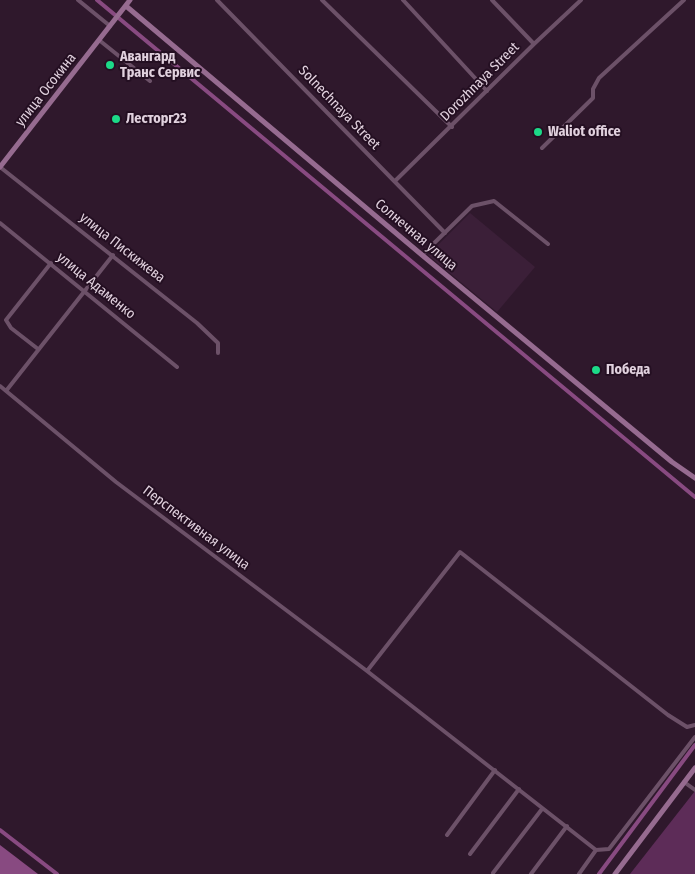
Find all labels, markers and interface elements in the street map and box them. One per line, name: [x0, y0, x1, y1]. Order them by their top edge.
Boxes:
street label: Dorozhnaya Street: [437, 39, 523, 125]
place label: Авангард Транс Сервис: [120, 49, 200, 82]
street label: улица Осокина: [12, 50, 80, 130]
marker: Авангард Транс Сервис: [104, 59, 116, 71]
street label: Solnechnaya Street: [295, 62, 383, 154]
place label: Лесторг23: [126, 111, 187, 127]
marker: Лесторг23: [110, 113, 122, 125]
place label: Waliot office: [548, 124, 621, 140]
marker: Waliot office: [532, 126, 544, 138]
street label: Солнечная улица: [371, 196, 461, 274]
street label: улица Пискижева: [76, 209, 168, 287]
street label: улица Адаменко: [53, 249, 139, 323]
place label: Победа: [606, 362, 650, 378]
marker: Победа: [590, 364, 602, 376]
street label: Перспективная улица: [139, 482, 253, 574]

